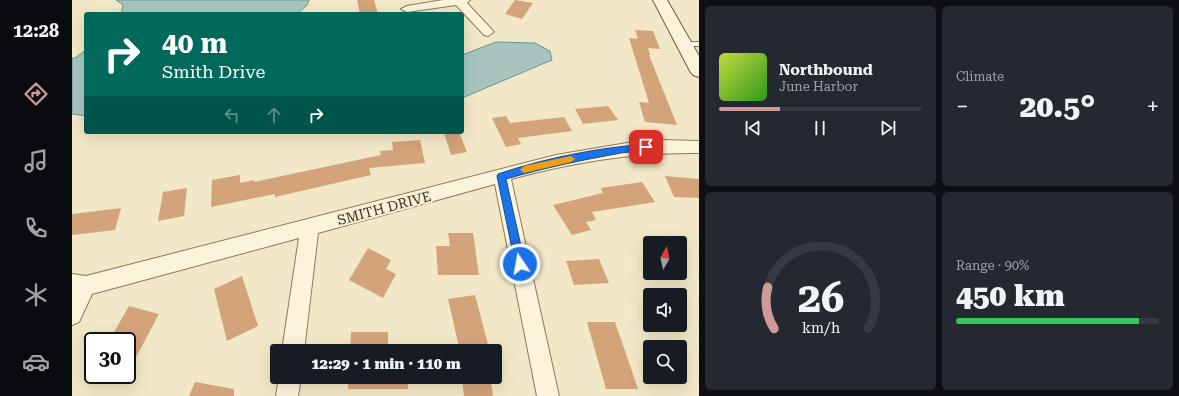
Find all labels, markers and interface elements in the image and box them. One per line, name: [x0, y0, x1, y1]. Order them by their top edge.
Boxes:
text: 12:28: [13, 20, 59, 41]
text: 40 m: [162, 27, 227, 60]
icon: right: [96, 28, 148, 80]
text: Smith Drive: [162, 61, 265, 82]
text: Northbound: [779, 61, 873, 79]
text: Climate: [956, 69, 1004, 84]
text: June Harbor: [779, 79, 858, 94]
icon: directions: [22, 80, 50, 108]
text: 20.5°: [1020, 89, 1095, 124]
text: −: [956, 94, 968, 119]
text: +: [1147, 94, 1159, 119]
icon: left: [221, 104, 243, 126]
icon: ahead: [263, 104, 285, 126]
icon: right: [305, 104, 327, 126]
icon: previous: [742, 117, 764, 139]
icon: pause: [809, 117, 831, 139]
icon: next: [877, 117, 899, 139]
pin: [629, 130, 663, 164]
icon: arrive: [635, 136, 657, 158]
icon: music: [22, 147, 50, 175]
street label: SMITH DRIVE: [335, 188, 433, 228]
icon: phone: [22, 214, 50, 242]
north arrow: [643, 236, 687, 280]
map controls: [643, 236, 687, 384]
position arrow: [499, 243, 541, 285]
text: Range · 90%: [956, 258, 1029, 273]
text: 26: [797, 273, 844, 322]
text: 450 km: [956, 278, 1065, 313]
icon: climate: [22, 281, 50, 309]
button: sound: [643, 288, 687, 332]
text: km/h: [801, 320, 840, 336]
speed limit sign: 30: [84, 332, 136, 384]
button: search: [643, 340, 687, 384]
icon: car: [22, 348, 50, 376]
text: 12:29 · 1 min · 110 m: [311, 355, 461, 373]

